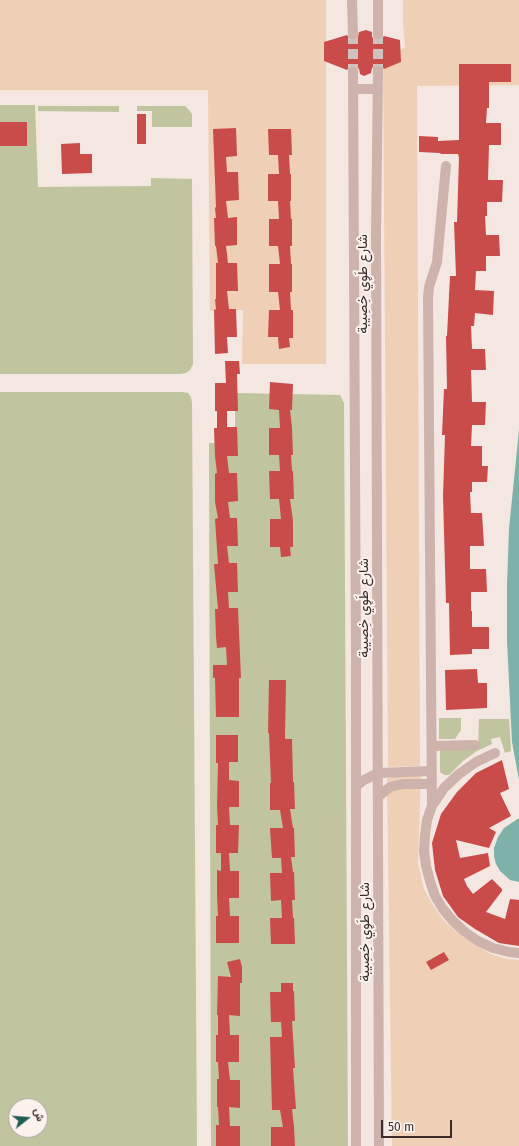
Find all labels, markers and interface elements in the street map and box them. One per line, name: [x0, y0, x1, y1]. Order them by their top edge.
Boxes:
street label: شارع طَوِي خِصِيبة: [355, 234, 371, 334]
street label: شارع طَوِي خِصِيبة: [356, 558, 372, 658]
street label: شارع طَوِي خِصِيبة: [357, 882, 373, 982]
north arrow: [8, 1098, 48, 1138]
text: ش: [31, 1106, 47, 1123]
scale bar: [383, 1112, 454, 1138]
text: 50 m: [388, 1120, 414, 1134]

